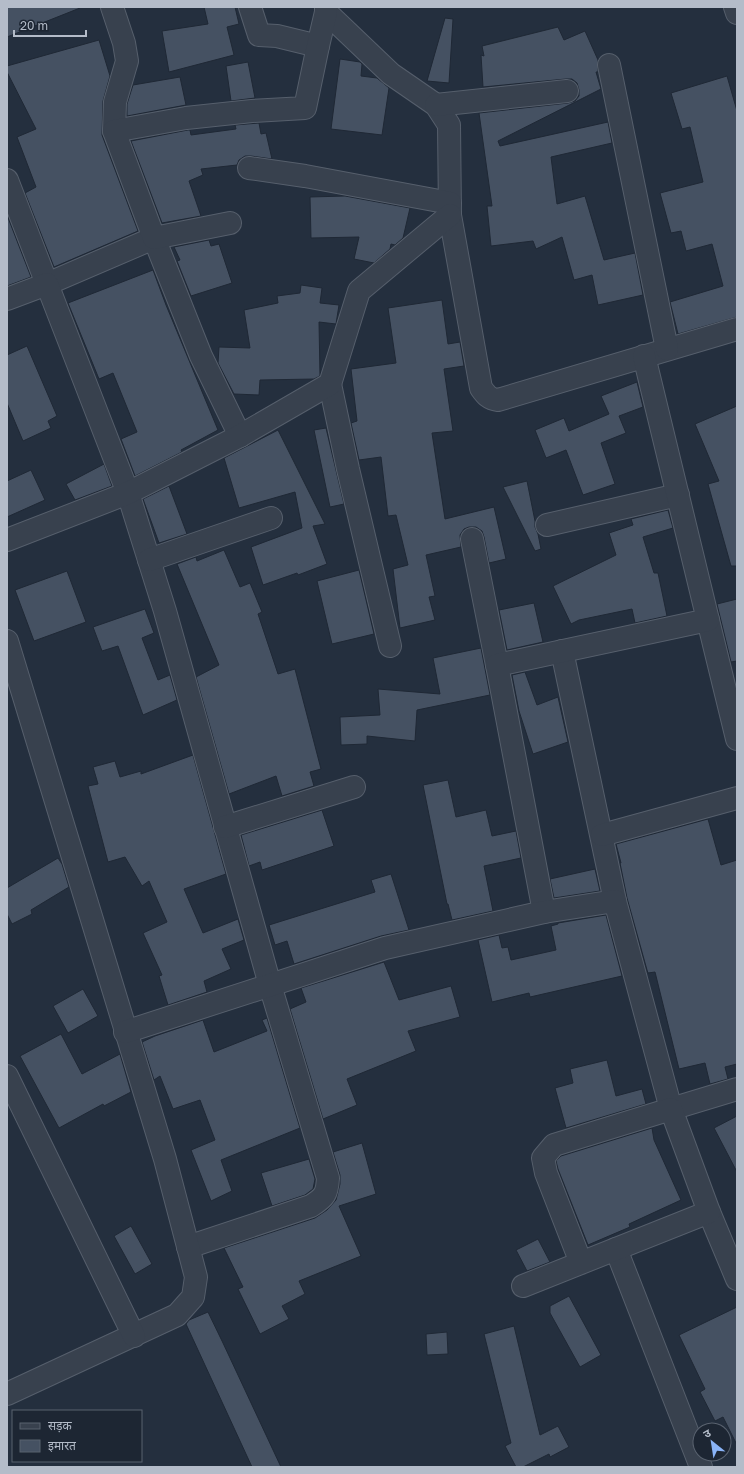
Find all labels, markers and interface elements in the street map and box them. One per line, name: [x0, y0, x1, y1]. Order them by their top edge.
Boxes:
scale bar: [14, 12, 86, 38]
text: 20 m: [20, 18, 48, 33]
legend: [12, 1410, 142, 1462]
text: सड़क: [48, 1418, 73, 1433]
north arrow: [692, 1422, 732, 1462]
text: उ: [701, 1425, 713, 1440]
text: इमारत: [48, 1438, 77, 1453]

